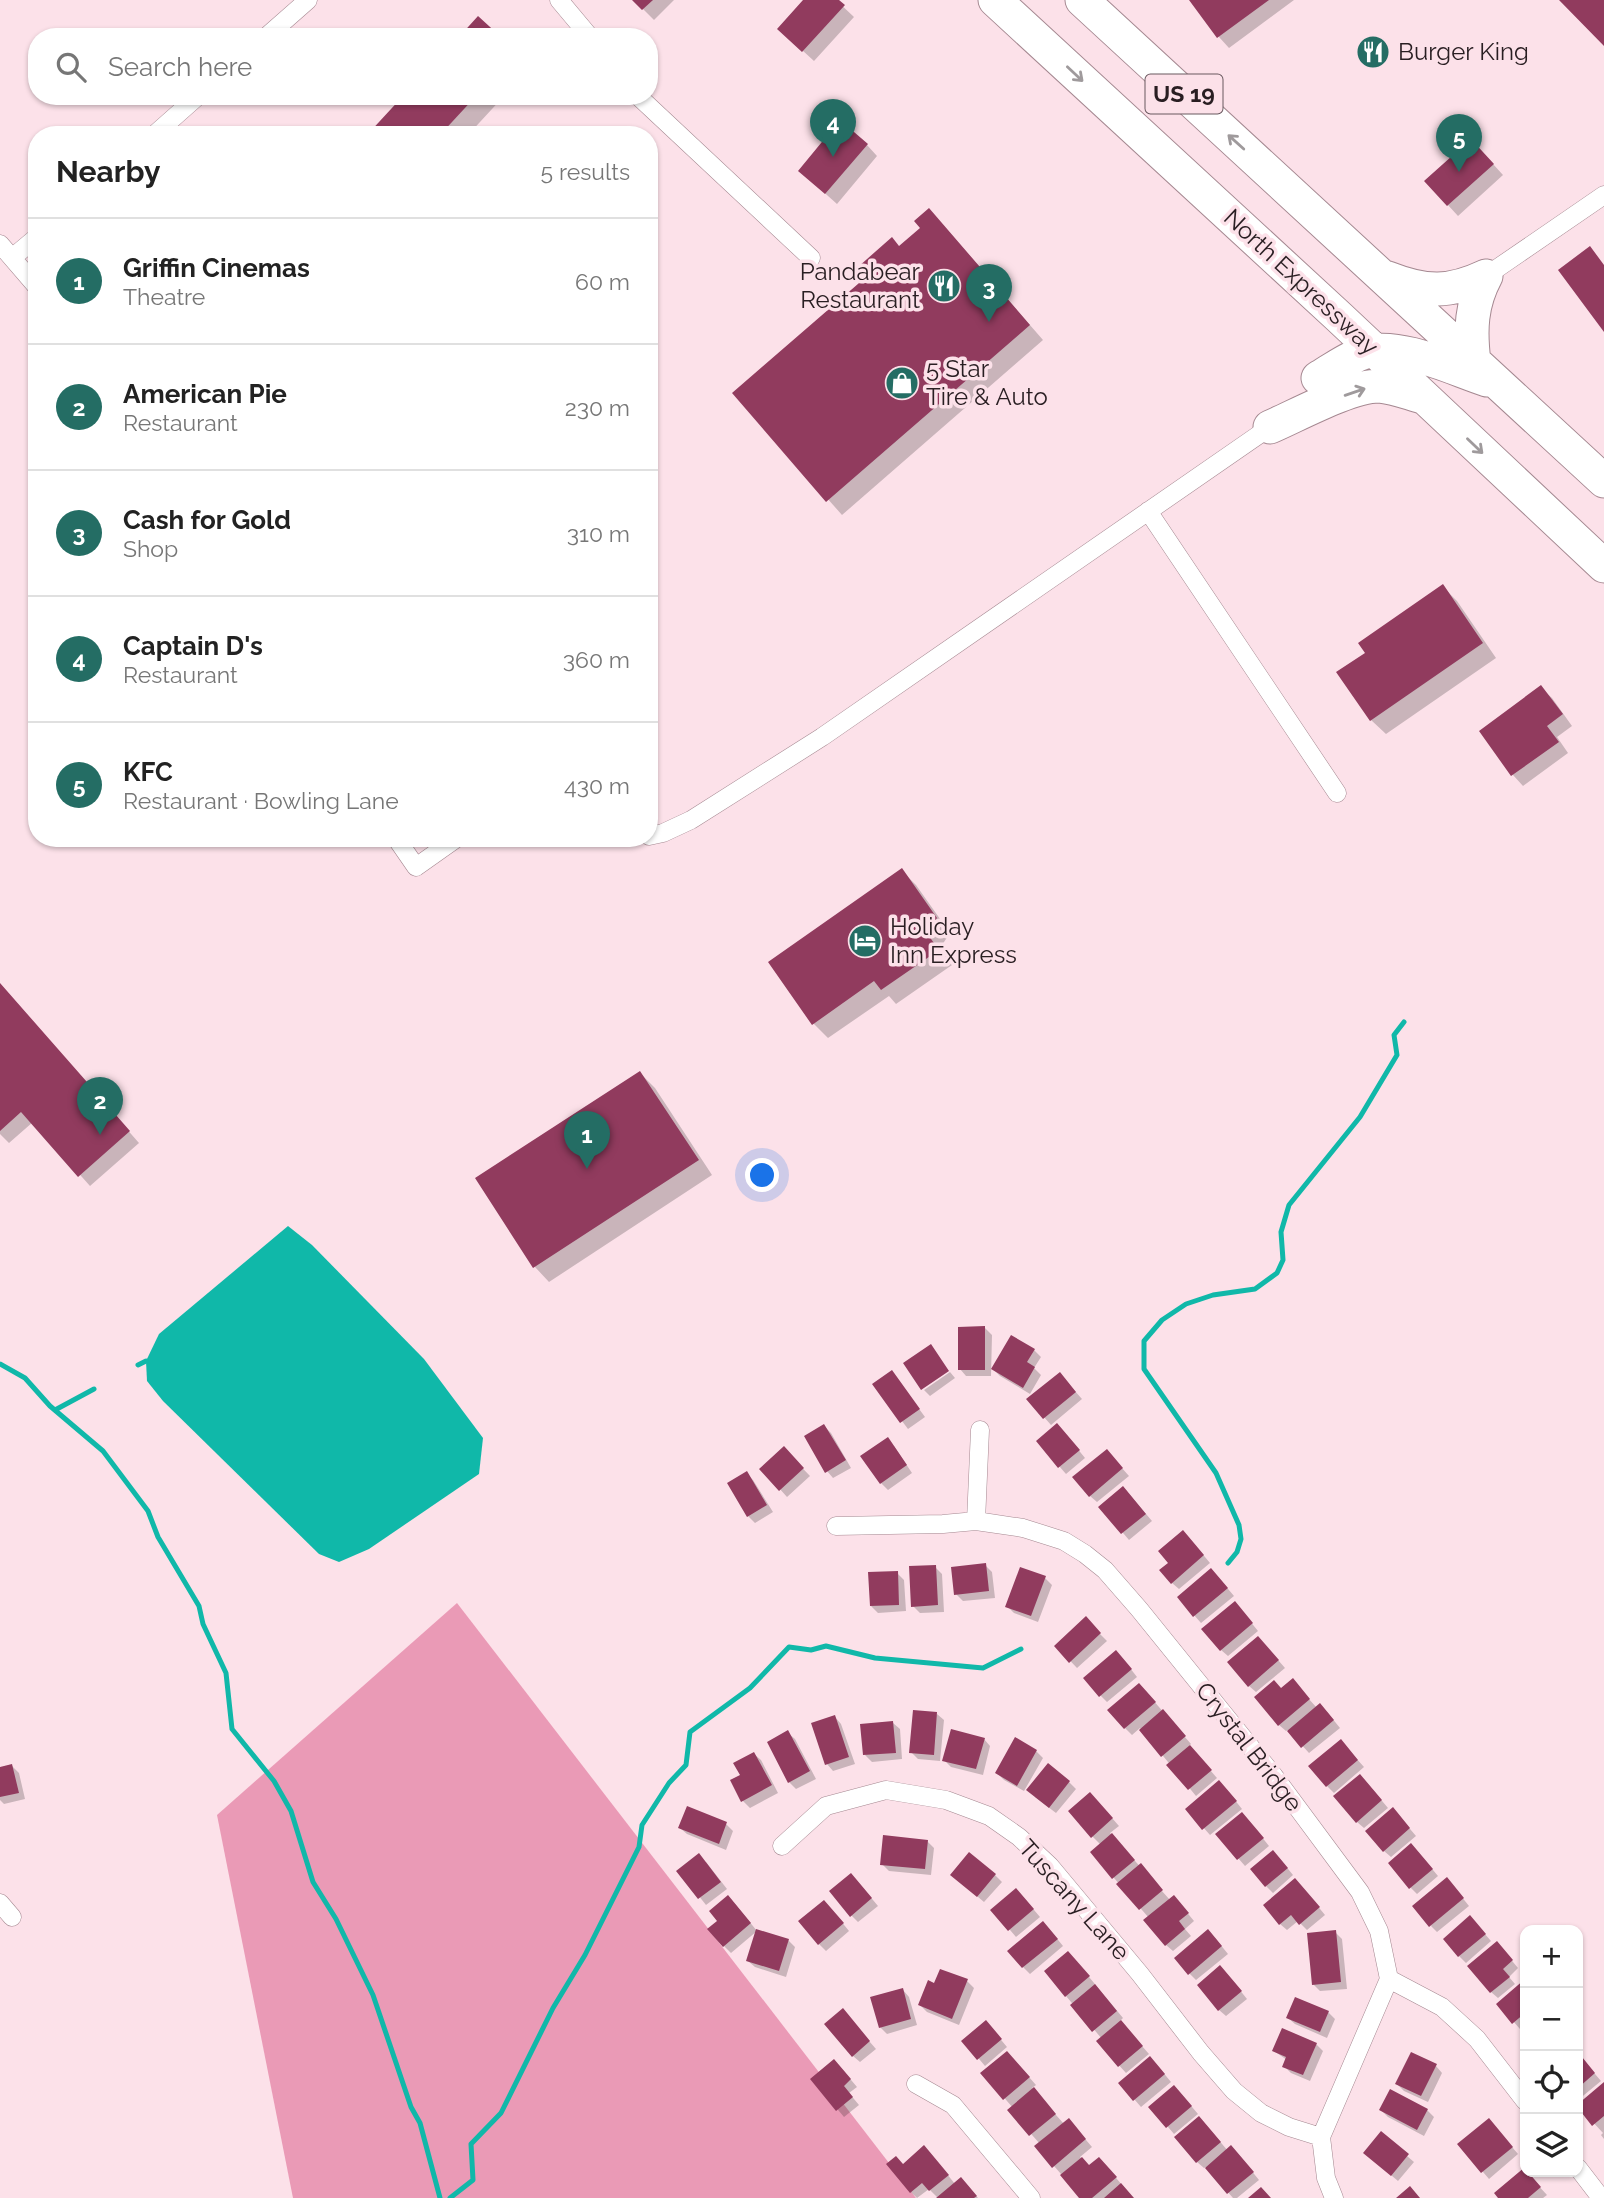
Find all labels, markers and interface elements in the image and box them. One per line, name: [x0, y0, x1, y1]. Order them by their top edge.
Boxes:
search box: [28, 28, 658, 105]
restaurant icon: Burger King: [1354, 33, 1392, 71]
place label: Burger King: [1398, 37, 1529, 66]
icon: search: [52, 48, 90, 86]
text: Search here: [108, 52, 252, 82]
one-way arrow: [1066, 65, 1083, 82]
road number: US 19: [1146, 74, 1222, 114]
pin: 4: [810, 99, 856, 157]
pin: 5: [1436, 114, 1482, 172]
one-way arrow: [1228, 134, 1245, 151]
text: Nearby: [56, 154, 160, 189]
text: 5 results: [541, 158, 630, 185]
street label: North Expressway: [1218, 203, 1385, 361]
text: Griffin Cinemas: [123, 253, 310, 283]
place label: Pandabear Restaurant: [800, 257, 921, 314]
pin: 3: [966, 264, 1012, 322]
restaurant icon: Pandabear Restaurant: [925, 267, 963, 305]
text: 1: [73, 268, 85, 295]
text: 60 m: [575, 268, 630, 295]
text: Theatre: [123, 283, 205, 310]
place label: 5 Star Tire & Auto: [926, 354, 1048, 411]
shop icon: 5 Star Tire & Auto: [883, 364, 921, 402]
text: American Pie: [123, 379, 287, 409]
one-way arrow: [1344, 385, 1366, 397]
text: 2: [73, 394, 85, 421]
text: 230 m: [565, 394, 630, 421]
text: Restaurant: [123, 409, 238, 436]
one-way arrow: [1466, 437, 1483, 454]
text: Cash for Gold: [123, 505, 291, 535]
text: 3: [73, 520, 85, 547]
text: 310 m: [567, 520, 630, 547]
text: Shop: [123, 535, 178, 562]
text: Captain D's: [123, 631, 263, 661]
text: 4: [72, 646, 86, 673]
text: 360 m: [563, 646, 630, 673]
text: Restaurant: [123, 661, 238, 688]
text: KFC: [123, 757, 173, 787]
text: 5: [73, 772, 85, 799]
text: 430 m: [564, 772, 630, 799]
text: Restaurant · Bowling Lane: [123, 787, 399, 814]
place label: Holiday Inn Express: [890, 912, 1017, 969]
hotel icon: Holiday Inn Express: [846, 922, 884, 960]
pin: 2: [77, 1077, 123, 1135]
pin: 1: [564, 1111, 610, 1169]
your location: [745, 1158, 779, 1192]
street label: Crystal Bridge: [1190, 1676, 1309, 1817]
street label: Tuscany Lane: [1013, 1833, 1136, 1966]
map controls: [1520, 1925, 1583, 2177]
button: +: [1520, 1925, 1583, 1988]
button: −: [1520, 1988, 1583, 2051]
button: locate: [1520, 2051, 1583, 2114]
button: layers: [1520, 2114, 1583, 2177]

